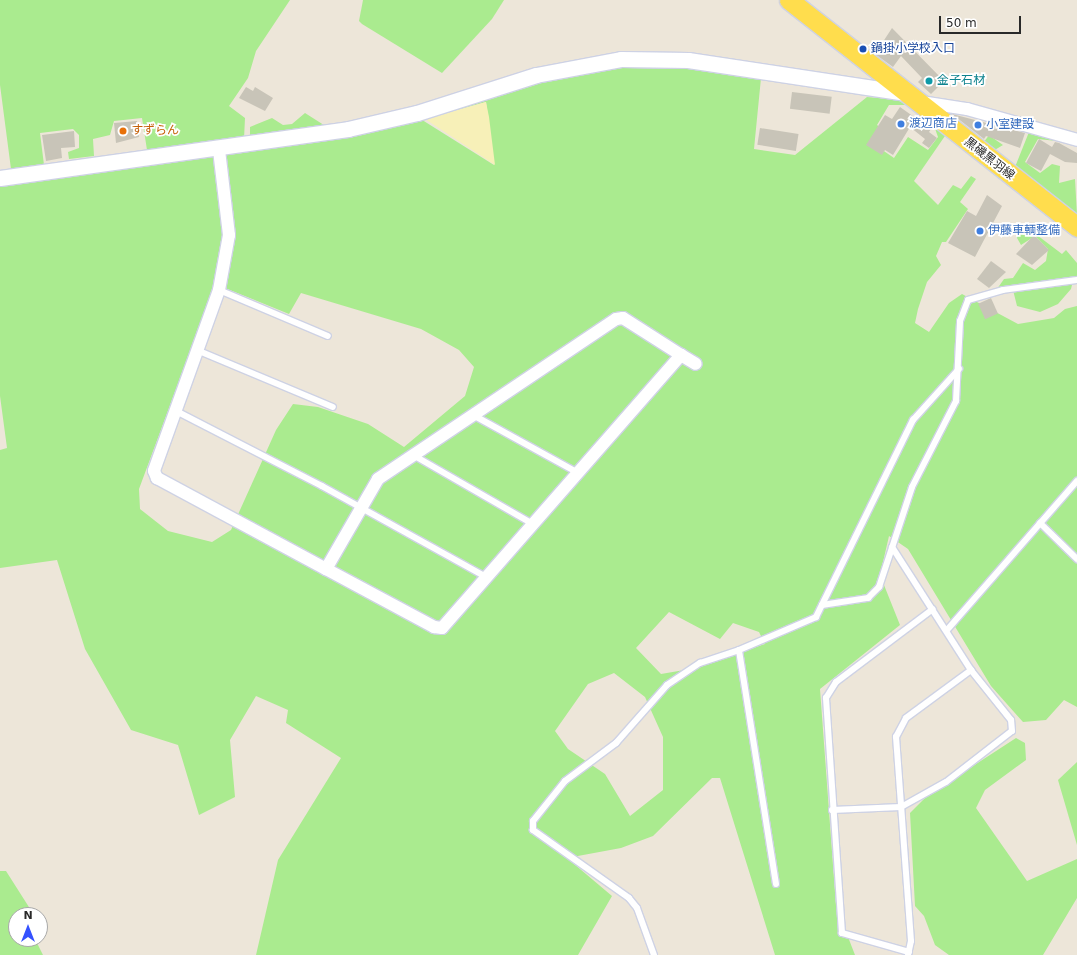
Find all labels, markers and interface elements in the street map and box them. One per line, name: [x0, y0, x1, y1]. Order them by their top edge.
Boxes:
scale bar: [941, 8, 1023, 34]
text: 50 m: [946, 16, 977, 30]
place label: 鍋掛小学校入口: [871, 42, 955, 56]
marker: 鍋掛小学校入口: [858, 44, 868, 54]
place label: 金子石材: [937, 74, 985, 88]
marker: 金子石材: [924, 76, 934, 86]
place label: 渡辺商店: [909, 117, 957, 131]
place label: 小室建設: [986, 118, 1034, 132]
marker: 渡辺商店: [896, 119, 906, 129]
marker: 小室建設: [973, 120, 983, 130]
place label: すずらん: [131, 124, 179, 138]
marker: すずらん: [118, 126, 128, 136]
street label: 黒磯黒羽線: [961, 135, 1017, 183]
place label: 伊藤車輌整備: [988, 224, 1060, 238]
marker: 伊藤車輌整備: [975, 226, 985, 236]
north arrow: [8, 907, 48, 947]
text: N: [23, 909, 33, 922]

